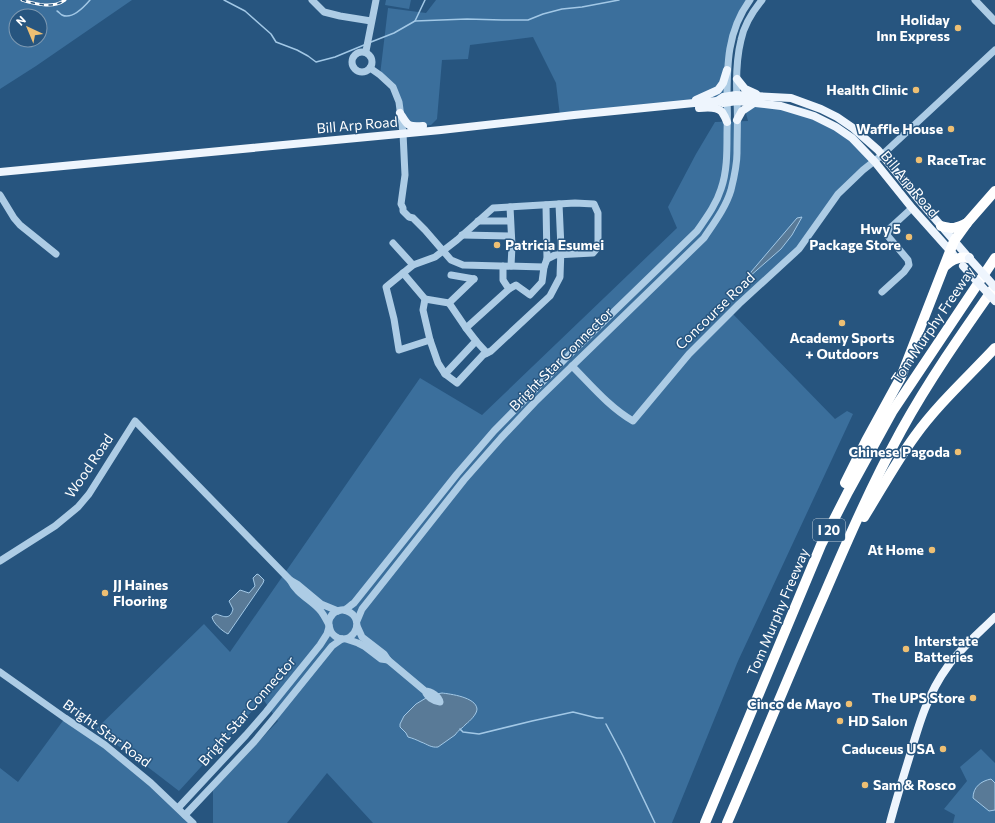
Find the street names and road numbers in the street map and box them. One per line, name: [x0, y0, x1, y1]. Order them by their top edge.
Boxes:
street label: Bill Arp Road: [316, 112, 398, 137]
street label: Bill Arp Road: [878, 147, 943, 220]
street label: Tom Murphy Freeway: [887, 263, 978, 386]
street label: Concourse Road: [671, 269, 758, 353]
street label: Bright Star Connector: [505, 303, 616, 414]
street label: Wood Road: [61, 431, 116, 501]
road number: I 20: [813, 519, 845, 541]
street label: Tom Murphy Freeway: [743, 545, 812, 678]
street label: Bright Star Connector: [194, 652, 299, 769]
street label: Bright Star Road: [60, 695, 155, 770]

